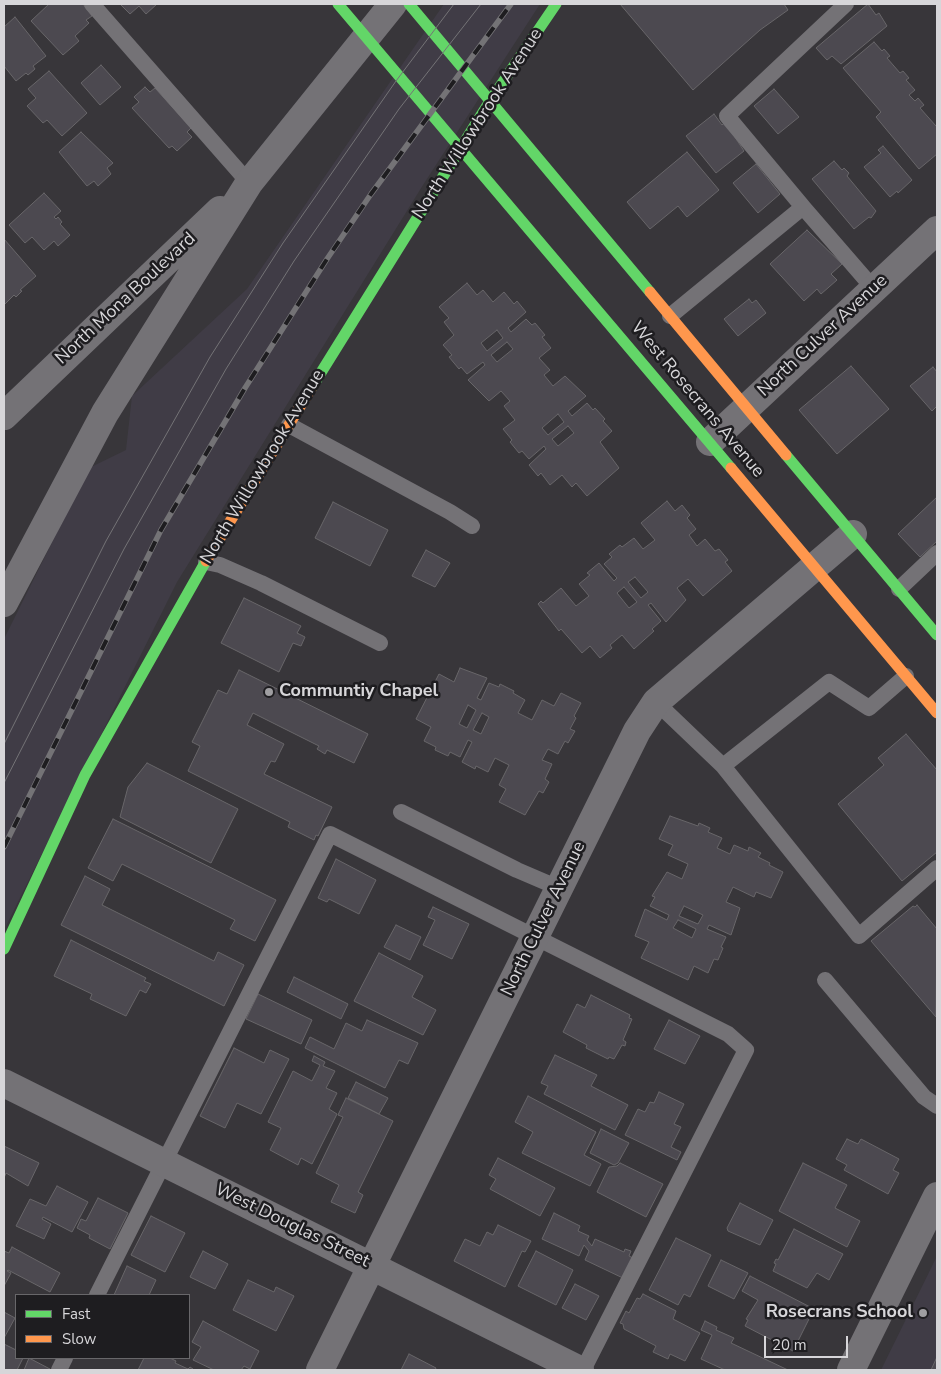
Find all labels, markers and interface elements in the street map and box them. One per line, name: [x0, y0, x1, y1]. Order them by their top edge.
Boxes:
street label: North Willowbrook Avenue: [408, 25, 548, 223]
street label: North Mona Boulevard: [51, 228, 201, 370]
street label: North Culver Avenue: [754, 270, 892, 402]
street label: West Rosecrans Avenue: [625, 318, 769, 482]
street label: North Willowbrook Avenue: [196, 366, 330, 568]
place label: Communtiy Chapel: [279, 681, 438, 703]
marker: Communtiy Chapel: [263, 686, 275, 698]
street label: North Culver Avenue: [497, 838, 591, 1000]
street label: West Douglas Street: [211, 1179, 373, 1273]
legend: [15, 1294, 190, 1359]
place label: Rosecrans School: [766, 1302, 913, 1324]
text: Fast: [62, 1304, 90, 1324]
marker: Rosecrans School: [917, 1307, 929, 1319]
scale bar: [766, 1326, 850, 1358]
text: Slow: [62, 1329, 96, 1349]
text: 20 m: [772, 1335, 807, 1355]

